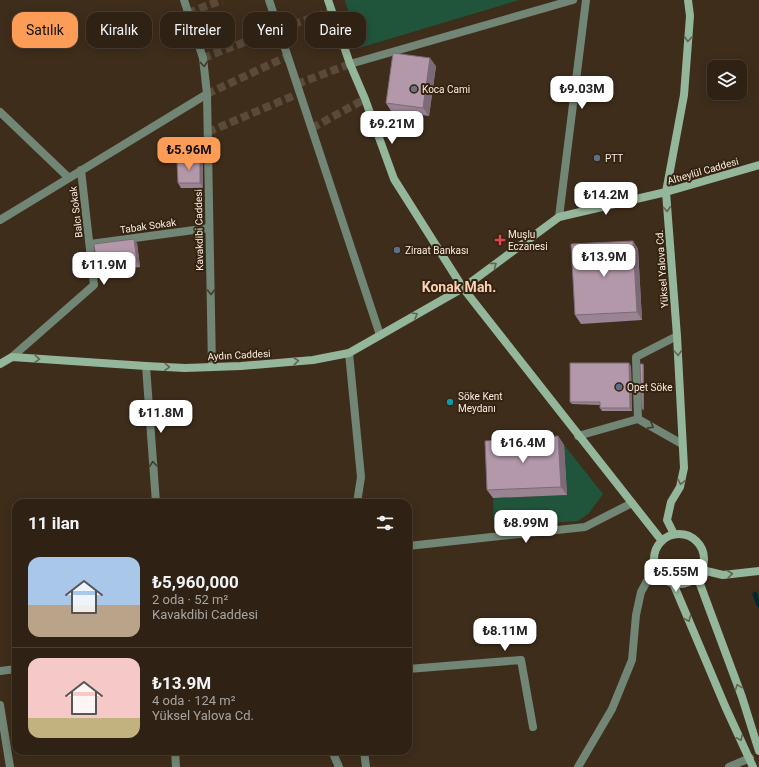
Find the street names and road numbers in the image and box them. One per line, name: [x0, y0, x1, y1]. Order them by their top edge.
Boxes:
street label: Altıeylül Caddesi: [666, 156, 740, 186]
street label: Balcı Sokak: [67, 185, 85, 238]
street label: Kavakdibi Caddesi: [193, 189, 205, 271]
street label: Tabak Sokak: [119, 216, 178, 235]
street label: Yüksel Yalova Cd.: [654, 230, 670, 308]
street label: Aydın Caddesi: [207, 348, 271, 362]

